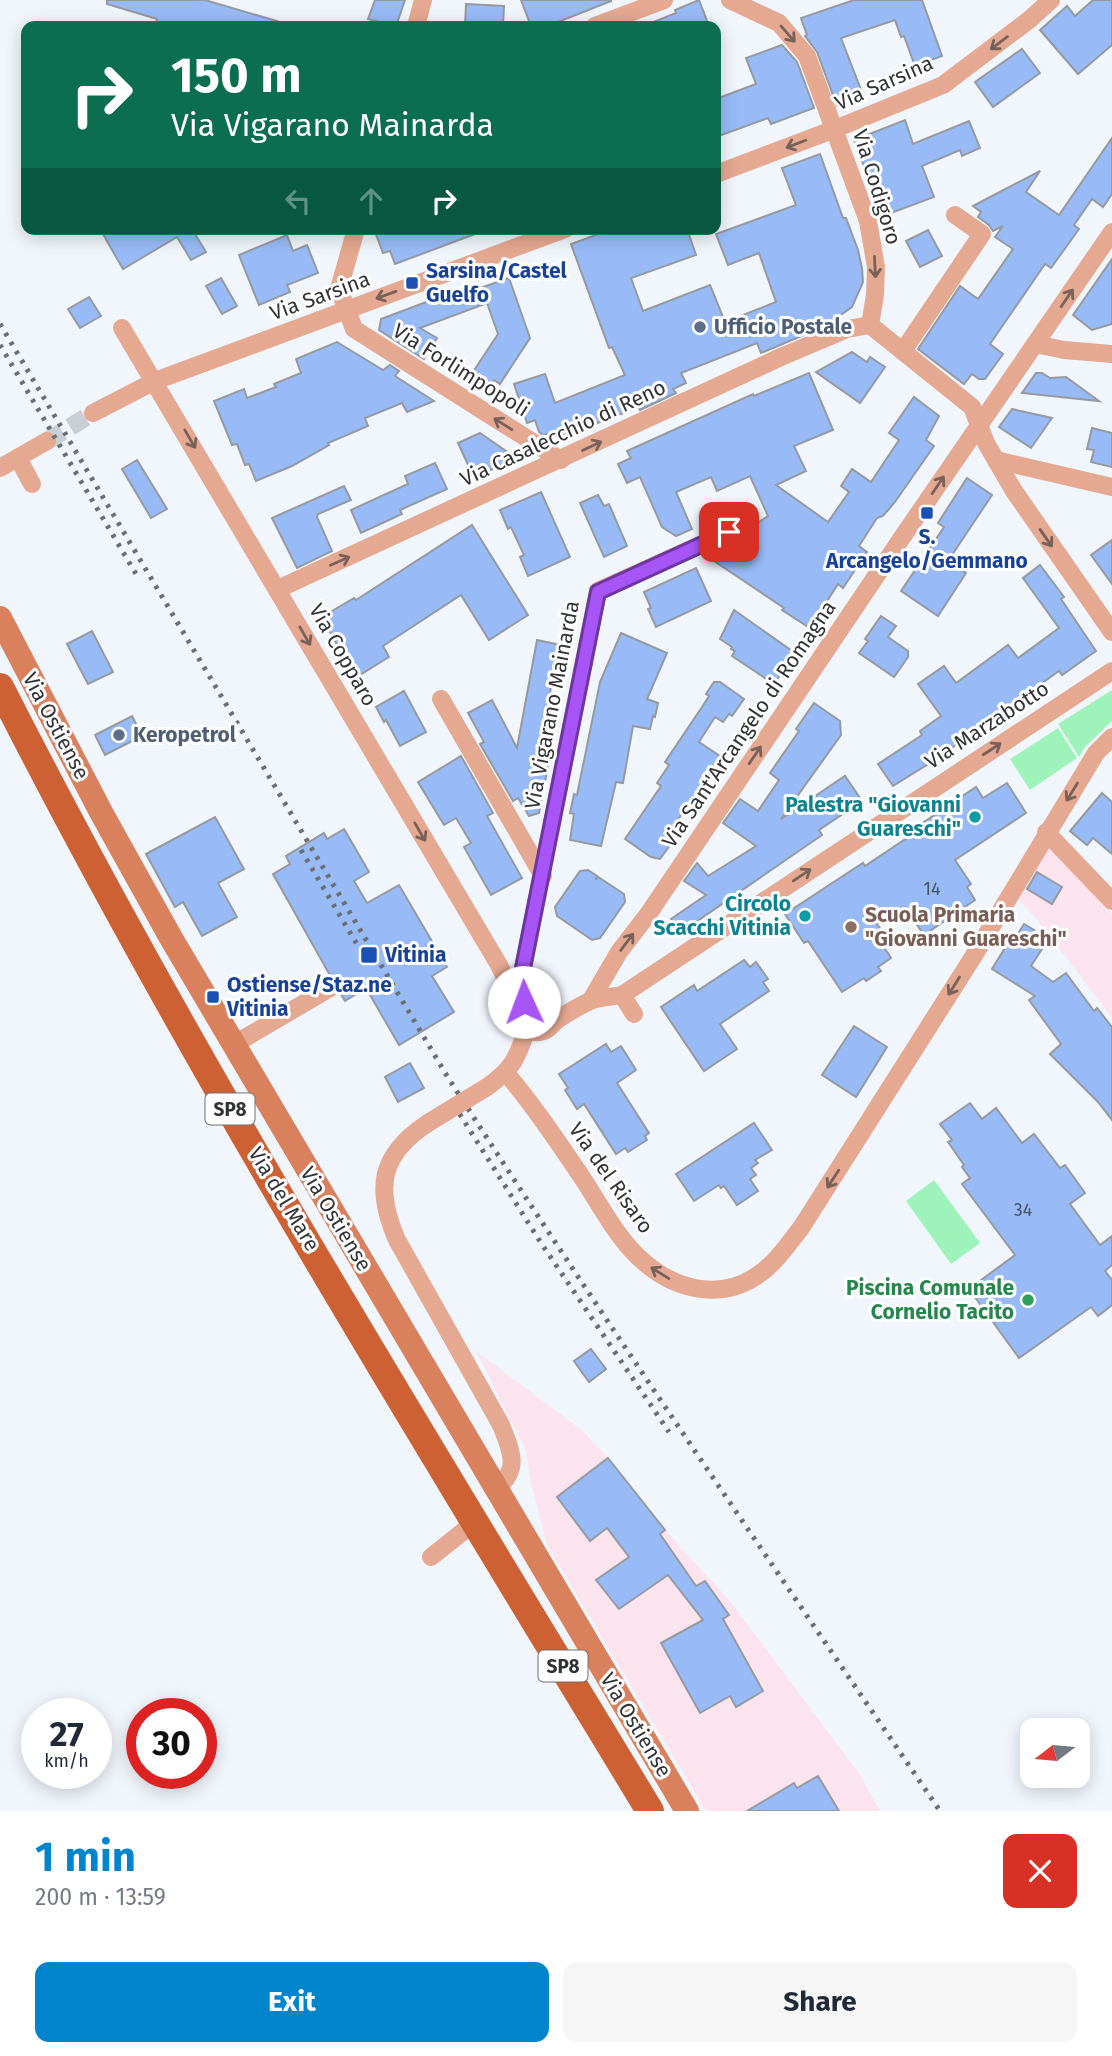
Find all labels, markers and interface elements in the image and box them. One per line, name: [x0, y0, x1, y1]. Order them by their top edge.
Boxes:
one-way arrow: [780, 24, 796, 42]
one-way arrow: [990, 36, 1008, 51]
text: 150 m: [171, 46, 302, 105]
icon: right: [56, 49, 147, 140]
street label: Via Sarsina: [831, 50, 937, 116]
text: Via Vigarano Mainarda: [171, 106, 494, 144]
street label: Via Codigoro: [847, 126, 907, 248]
one-way arrow: [786, 139, 808, 151]
icon: left: [279, 182, 317, 220]
icon: ahead: [352, 182, 390, 220]
icon: right: [425, 182, 463, 220]
one-way arrow: [869, 255, 882, 278]
place label: Sarsina/Castel Guelfo: [426, 258, 568, 308]
street label: Via Sarsina: [266, 266, 374, 326]
marker: Sarsina/Castel Guelfo: [404, 275, 420, 291]
one-way arrow: [1060, 289, 1074, 308]
one-way arrow: [376, 290, 398, 302]
place label: Ufficio Postale: [714, 314, 853, 340]
street label: Via Forlimpopoli: [388, 318, 534, 422]
marker: Ufficio Postale: [692, 319, 708, 335]
street label: Via Casalecchio di Reno: [456, 374, 670, 492]
one-way arrow: [494, 416, 514, 430]
one-way arrow: [183, 429, 197, 449]
one-way arrow: [581, 439, 602, 452]
one-way arrow: [931, 476, 945, 495]
pin: [699, 502, 759, 562]
marker: S. Arcangelo/Gemmano: [919, 505, 935, 521]
icon: arrive: [710, 513, 748, 551]
place label: S. Arcangelo/Gemmano: [825, 524, 1028, 574]
one-way arrow: [1039, 527, 1053, 547]
one-way arrow: [329, 553, 350, 567]
street label: Via Sant'Arcangelo di Romagna: [656, 595, 842, 853]
street label: Via Vigarano Mainarda: [519, 598, 585, 812]
street label: Via Copparo: [303, 599, 383, 711]
one-way arrow: [298, 625, 312, 645]
street label: Via Ostiense: [17, 668, 95, 784]
street label: Via Marzabotto: [920, 675, 1054, 775]
place label: Keropetrol: [133, 722, 237, 748]
marker: Keropetrol: [111, 727, 127, 743]
one-way arrow: [981, 741, 1001, 755]
one-way arrow: [749, 745, 763, 765]
one-way arrow: [1064, 781, 1078, 801]
place label: Palestra "Giovanni Guareschi": [785, 792, 961, 842]
marker: Palestra "Giovanni Guareschi": [967, 809, 983, 825]
one-way arrow: [413, 822, 427, 842]
one-way arrow: [792, 868, 812, 882]
house number: 14: [923, 878, 941, 900]
place label: Circolo Scacchi Vitinia: [653, 891, 791, 941]
place label: Scuola Primaria "Giovanni Guareschi": [865, 902, 1067, 952]
marker: Circolo Scacchi Vitinia: [797, 908, 813, 924]
marker: Scuola Primaria "Giovanni Guareschi": [843, 919, 859, 935]
one-way arrow: [620, 933, 634, 952]
place label: Vitinia: [384, 942, 446, 968]
marker: Vitinia: [359, 945, 379, 965]
position arrow: [487, 965, 561, 1039]
place label: Ostiense/Staz.ne Vitinia: [226, 972, 392, 1022]
one-way arrow: [947, 976, 961, 996]
marker: Ostiense/Staz.ne Vitinia: [205, 989, 221, 1005]
road number: SP8: [205, 1093, 254, 1124]
street label: Via del Risaro: [563, 1117, 659, 1239]
street label: Via del Mare: [243, 1142, 325, 1256]
street label: Via Ostiense: [295, 1162, 377, 1276]
one-way arrow: [826, 1169, 840, 1188]
house number: 34: [1014, 1199, 1033, 1221]
one-way arrow: [651, 1266, 671, 1280]
place label: Piscina Comunale Cornelio Tacito: [846, 1275, 1014, 1325]
marker: Piscina Comunale Cornelio Tacito: [1020, 1292, 1036, 1308]
road number: SP8: [538, 1650, 588, 1682]
street label: Via Ostiense: [595, 1668, 677, 1782]
speed limit sign: 30: [126, 1698, 217, 1789]
text: 27: [49, 1713, 84, 1755]
north arrow: [1020, 1718, 1090, 1788]
map controls: [1020, 1718, 1090, 1788]
text: km/h: [44, 1750, 89, 1772]
text: 1 min: [35, 1832, 136, 1882]
button: close: [1003, 1834, 1077, 1908]
text: 200 m · 13:59: [35, 1883, 166, 1911]
button: Exit: [35, 1962, 549, 2042]
button: Share: [563, 1962, 1077, 2042]

